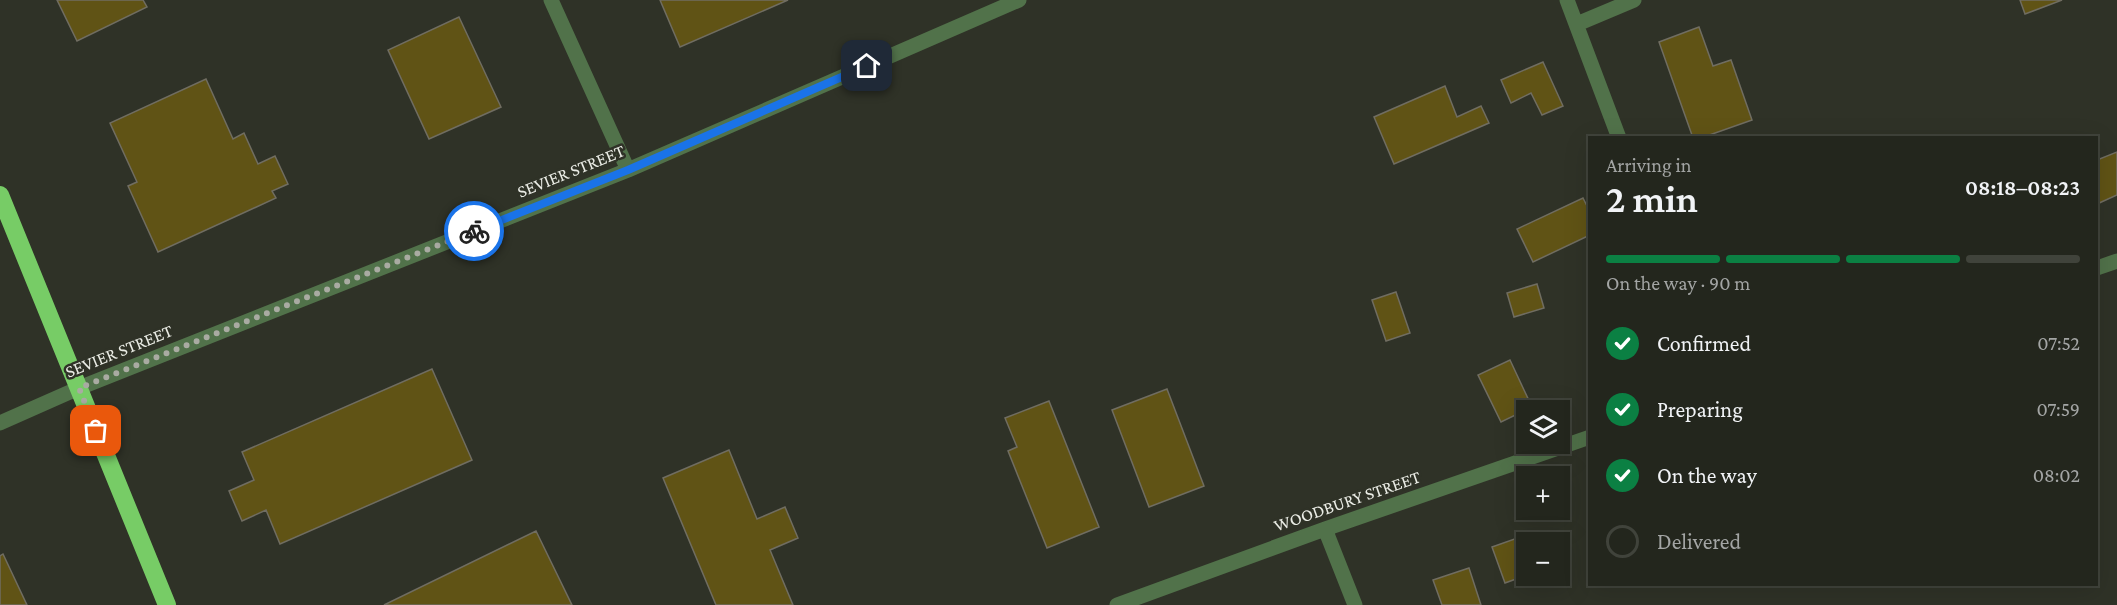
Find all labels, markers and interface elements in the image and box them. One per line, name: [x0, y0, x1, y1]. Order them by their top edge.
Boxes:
pin: [841, 40, 892, 91]
icon: home: [850, 49, 883, 82]
street label: SEVIER STREET: [514, 140, 628, 202]
text: Arriving in: [1606, 154, 1691, 176]
text: 08:18–08:23: [1965, 175, 2080, 200]
text: 2 min: [1606, 177, 1698, 220]
courier: [444, 201, 504, 261]
icon: bike: [458, 215, 491, 248]
text: On the way · 90 m: [1606, 272, 1750, 294]
street label: SEVIER STREET: [62, 320, 176, 382]
icon: check: [1606, 327, 1639, 360]
text: Confirmed: [1657, 331, 1751, 356]
text: 07:52: [2037, 332, 2080, 354]
icon: check: [1606, 393, 1639, 426]
text: Preparing: [1657, 397, 1743, 422]
text: 07:59: [2036, 398, 2080, 420]
map controls: [1516, 400, 1570, 586]
button: layers: [1516, 400, 1570, 454]
pin: [70, 405, 121, 456]
icon: bag: [79, 414, 112, 447]
icon: check: [1606, 459, 1639, 492]
text: On the way: [1657, 463, 1757, 488]
text: 08:02: [2033, 464, 2080, 486]
street label: WOODBURY STREET: [1271, 466, 1423, 535]
button: +: [1516, 466, 1570, 520]
text: Delivered: [1657, 529, 1741, 554]
button: −: [1516, 532, 1570, 586]

